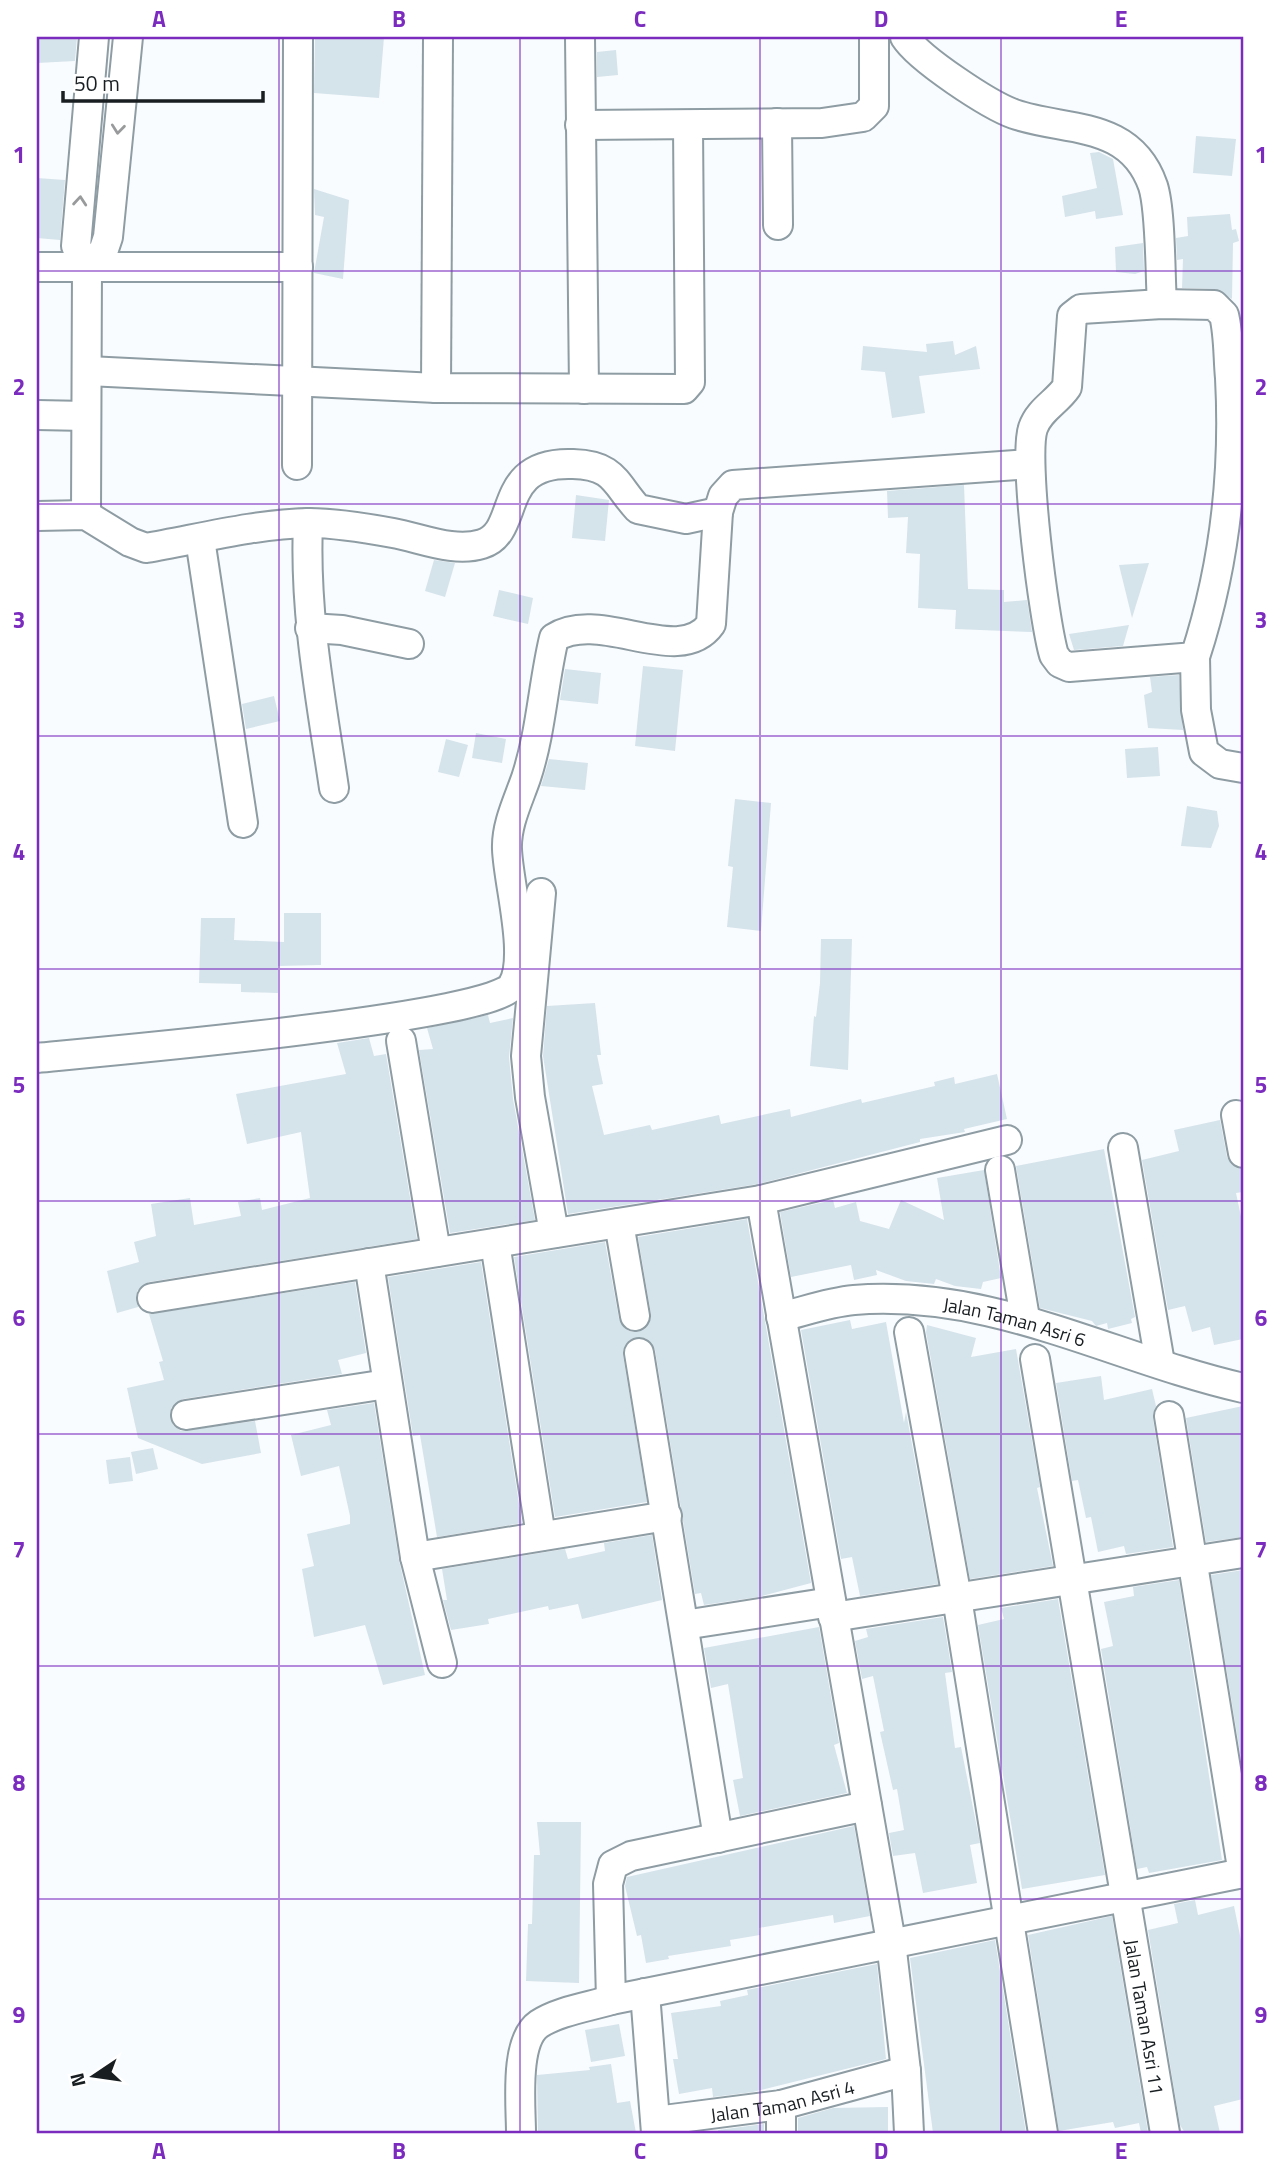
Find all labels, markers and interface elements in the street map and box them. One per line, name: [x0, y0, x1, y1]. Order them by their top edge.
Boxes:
text: A: [152, 1, 166, 36]
text: B: [392, 1, 406, 36]
text: C: [634, 1, 646, 36]
text: D: [874, 1, 888, 36]
text: E: [1115, 1, 1127, 36]
scale bar: [63, 60, 262, 104]
text: 50 m: [74, 67, 120, 99]
one-way arrow: [111, 123, 126, 135]
text: 1: [13, 137, 25, 172]
text: 1: [1255, 137, 1267, 172]
one-way arrow: [72, 195, 87, 206]
text: 2: [13, 369, 25, 404]
text: 2: [1255, 369, 1267, 404]
text: 3: [13, 602, 25, 637]
text: 3: [1255, 602, 1267, 637]
text: 4: [13, 834, 25, 869]
text: 4: [1255, 834, 1267, 869]
text: 5: [13, 1067, 25, 1102]
text: 5: [1255, 1067, 1267, 1102]
street label: Jalan Taman Asri 6: [941, 1289, 1090, 1353]
text: 6: [13, 1300, 26, 1335]
text: 6: [1255, 1300, 1268, 1335]
text: 7: [13, 1532, 25, 1567]
text: 7: [1255, 1532, 1267, 1567]
text: 8: [13, 1765, 26, 1800]
text: 8: [1255, 1765, 1268, 1800]
street label: Jalan Taman Asri 11: [1118, 1937, 1173, 2097]
text: 9: [13, 1997, 26, 2032]
text: 9: [1255, 1997, 1268, 2032]
north arrow: [60, 2040, 130, 2110]
text: N: [61, 2070, 93, 2090]
street label: Jalan Taman Asri 4: [708, 2071, 858, 2128]
text: A: [152, 2133, 166, 2168]
text: B: [392, 2133, 406, 2168]
text: C: [634, 2133, 646, 2168]
text: D: [874, 2133, 888, 2168]
text: E: [1115, 2133, 1127, 2168]

